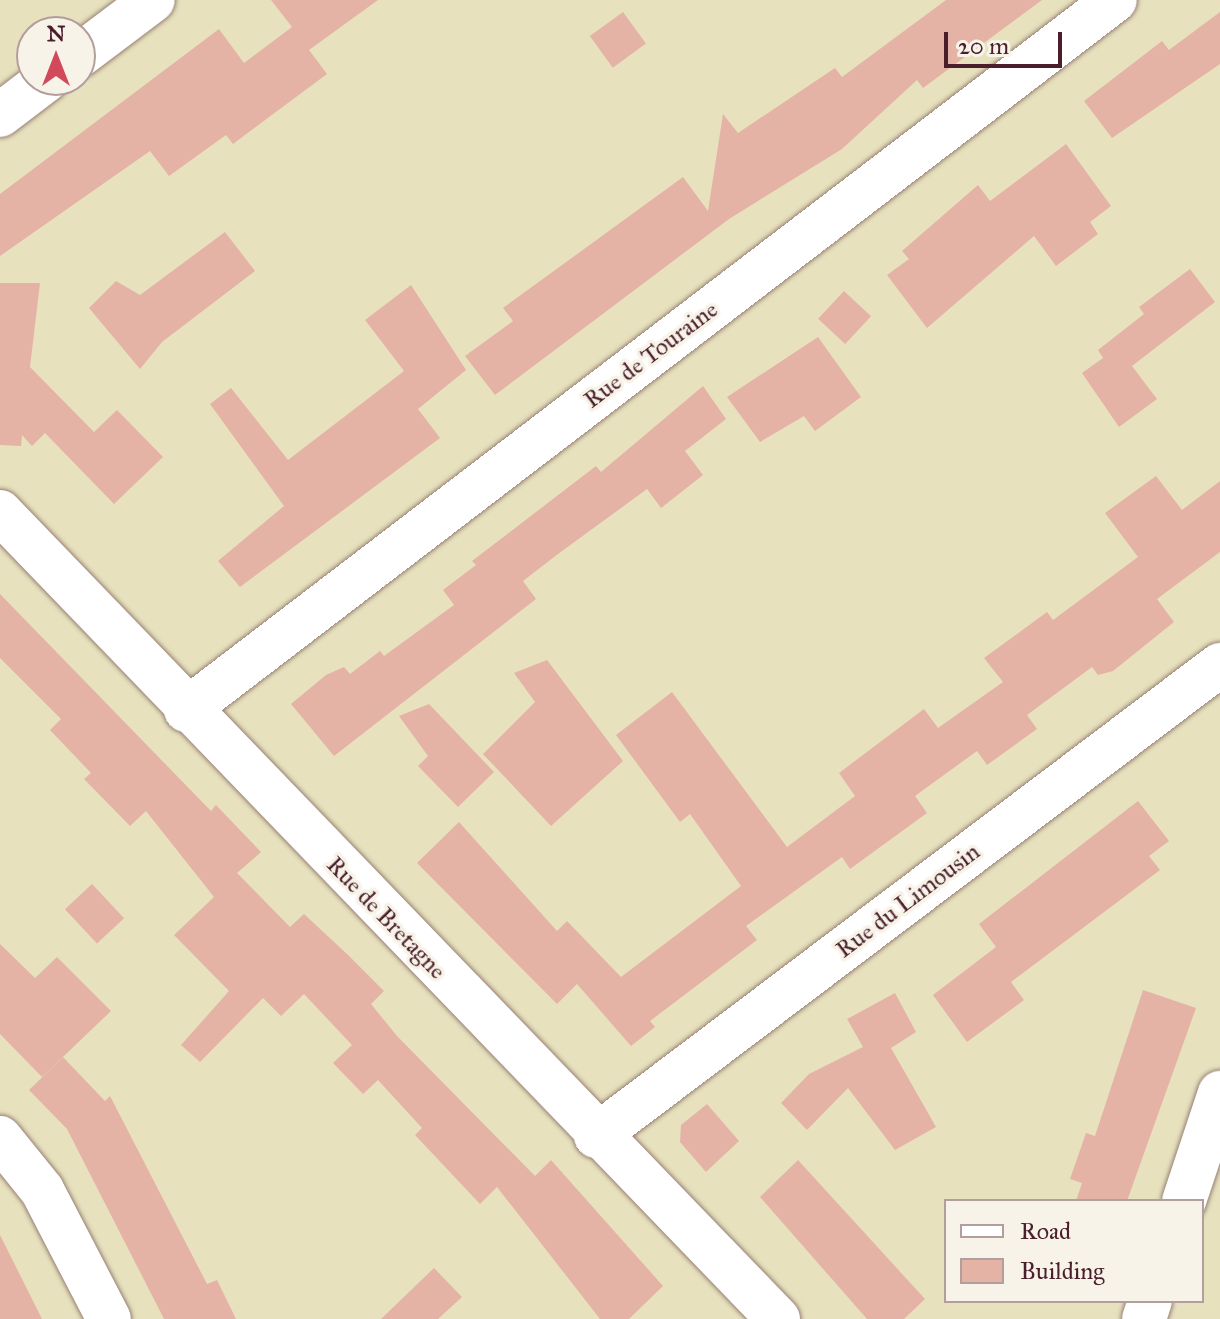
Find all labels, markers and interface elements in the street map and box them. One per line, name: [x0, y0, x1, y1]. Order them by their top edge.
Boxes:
north arrow: [16, 16, 96, 96]
scale bar: [948, 16, 1066, 66]
text: N: [47, 20, 65, 47]
text: 20 m: [958, 31, 1009, 61]
street label: Rue de Touraine: [578, 295, 724, 415]
street label: Rue du Limousin: [830, 838, 986, 964]
street label: Rue de Bretagne: [320, 851, 452, 985]
legend: [944, 1199, 1204, 1303]
text: Road: [1020, 1216, 1071, 1246]
text: Building: [1020, 1256, 1105, 1286]

